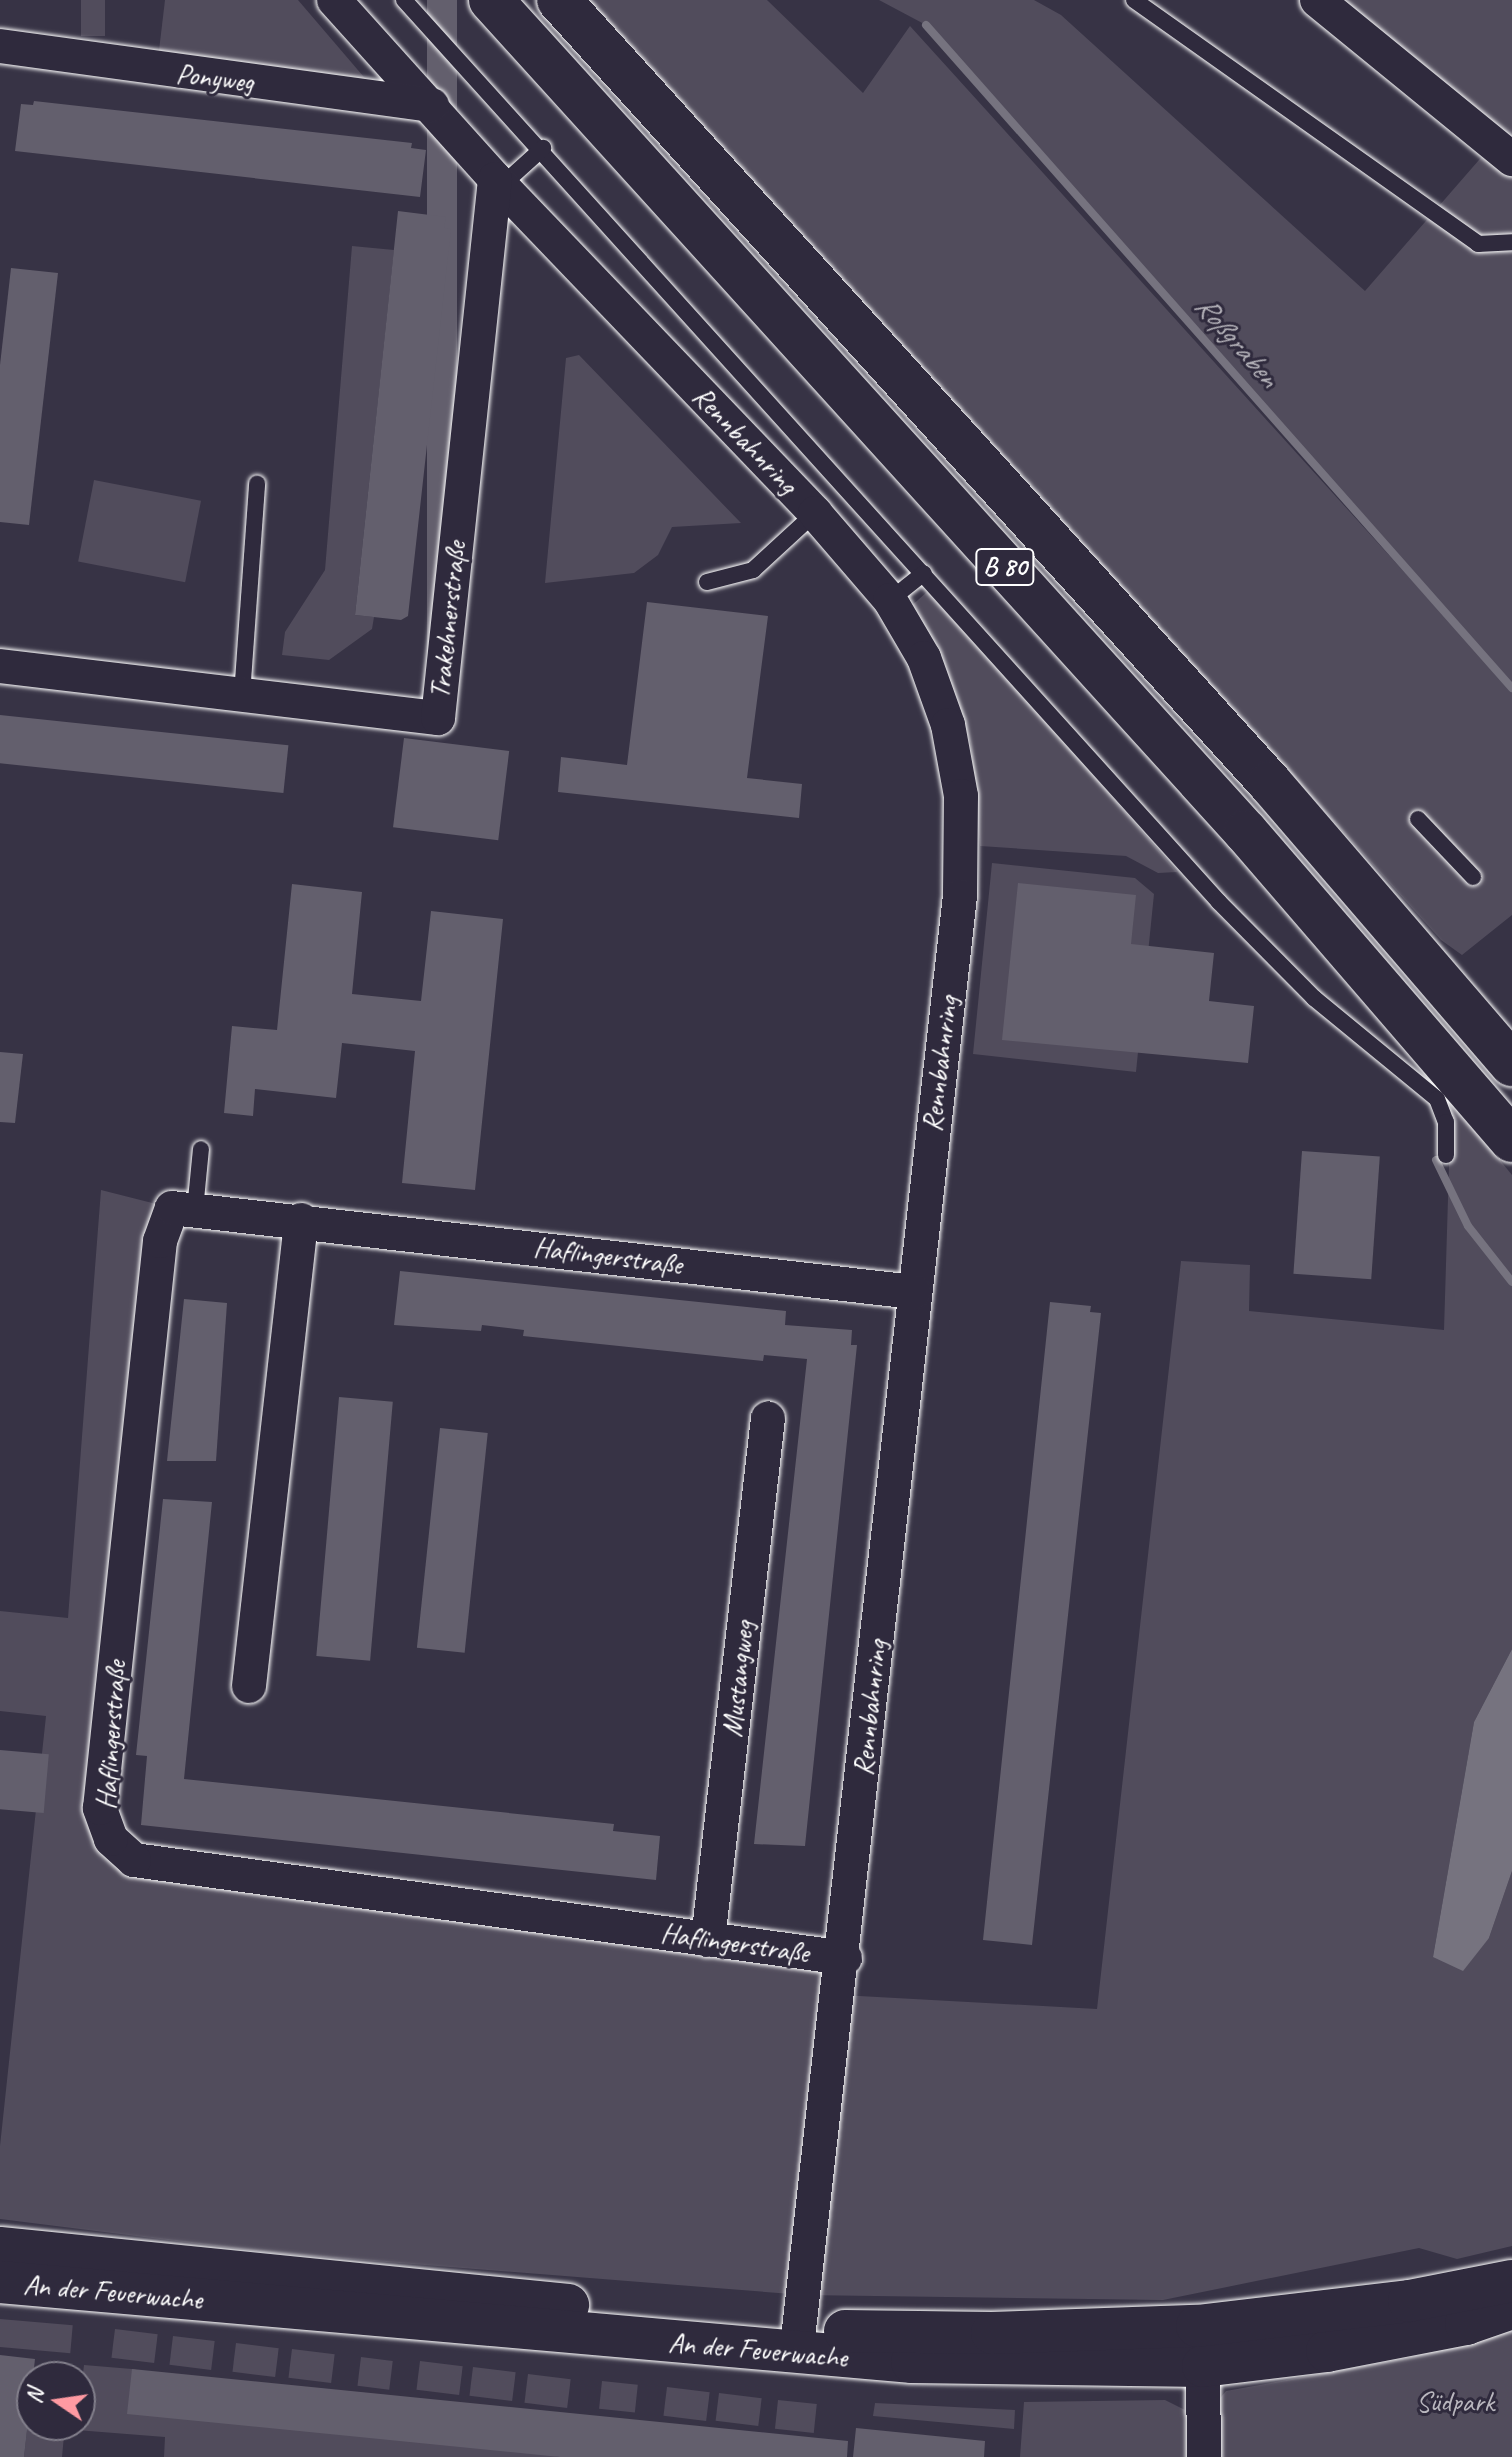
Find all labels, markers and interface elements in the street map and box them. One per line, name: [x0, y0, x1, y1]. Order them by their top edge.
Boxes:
street label: Ponyweg: [174, 57, 256, 99]
water label: Roßgraben: [1188, 288, 1286, 394]
street label: Rennbahnring: [686, 379, 804, 501]
street label: Trakehnerstraße: [423, 540, 473, 700]
road number: B 80: [975, 545, 1035, 589]
street label: Rennbahnring: [915, 995, 965, 1133]
street label: Haflingerstraße: [532, 1230, 684, 1282]
street label: Mustangweg: [715, 1619, 761, 1739]
street label: Rennbahnring: [846, 1639, 894, 1777]
street label: Haflingerstraße: [89, 1659, 133, 1811]
street label: Haflingerstraße: [659, 1916, 811, 1970]
street label: An der Feuerwache: [22, 2267, 204, 2317]
street label: An der Feuerwache: [667, 2325, 849, 2375]
north arrow: [16, 2361, 96, 2441]
park label: Südpark: [1416, 2385, 1494, 2419]
text: N: [19, 2386, 50, 2406]

